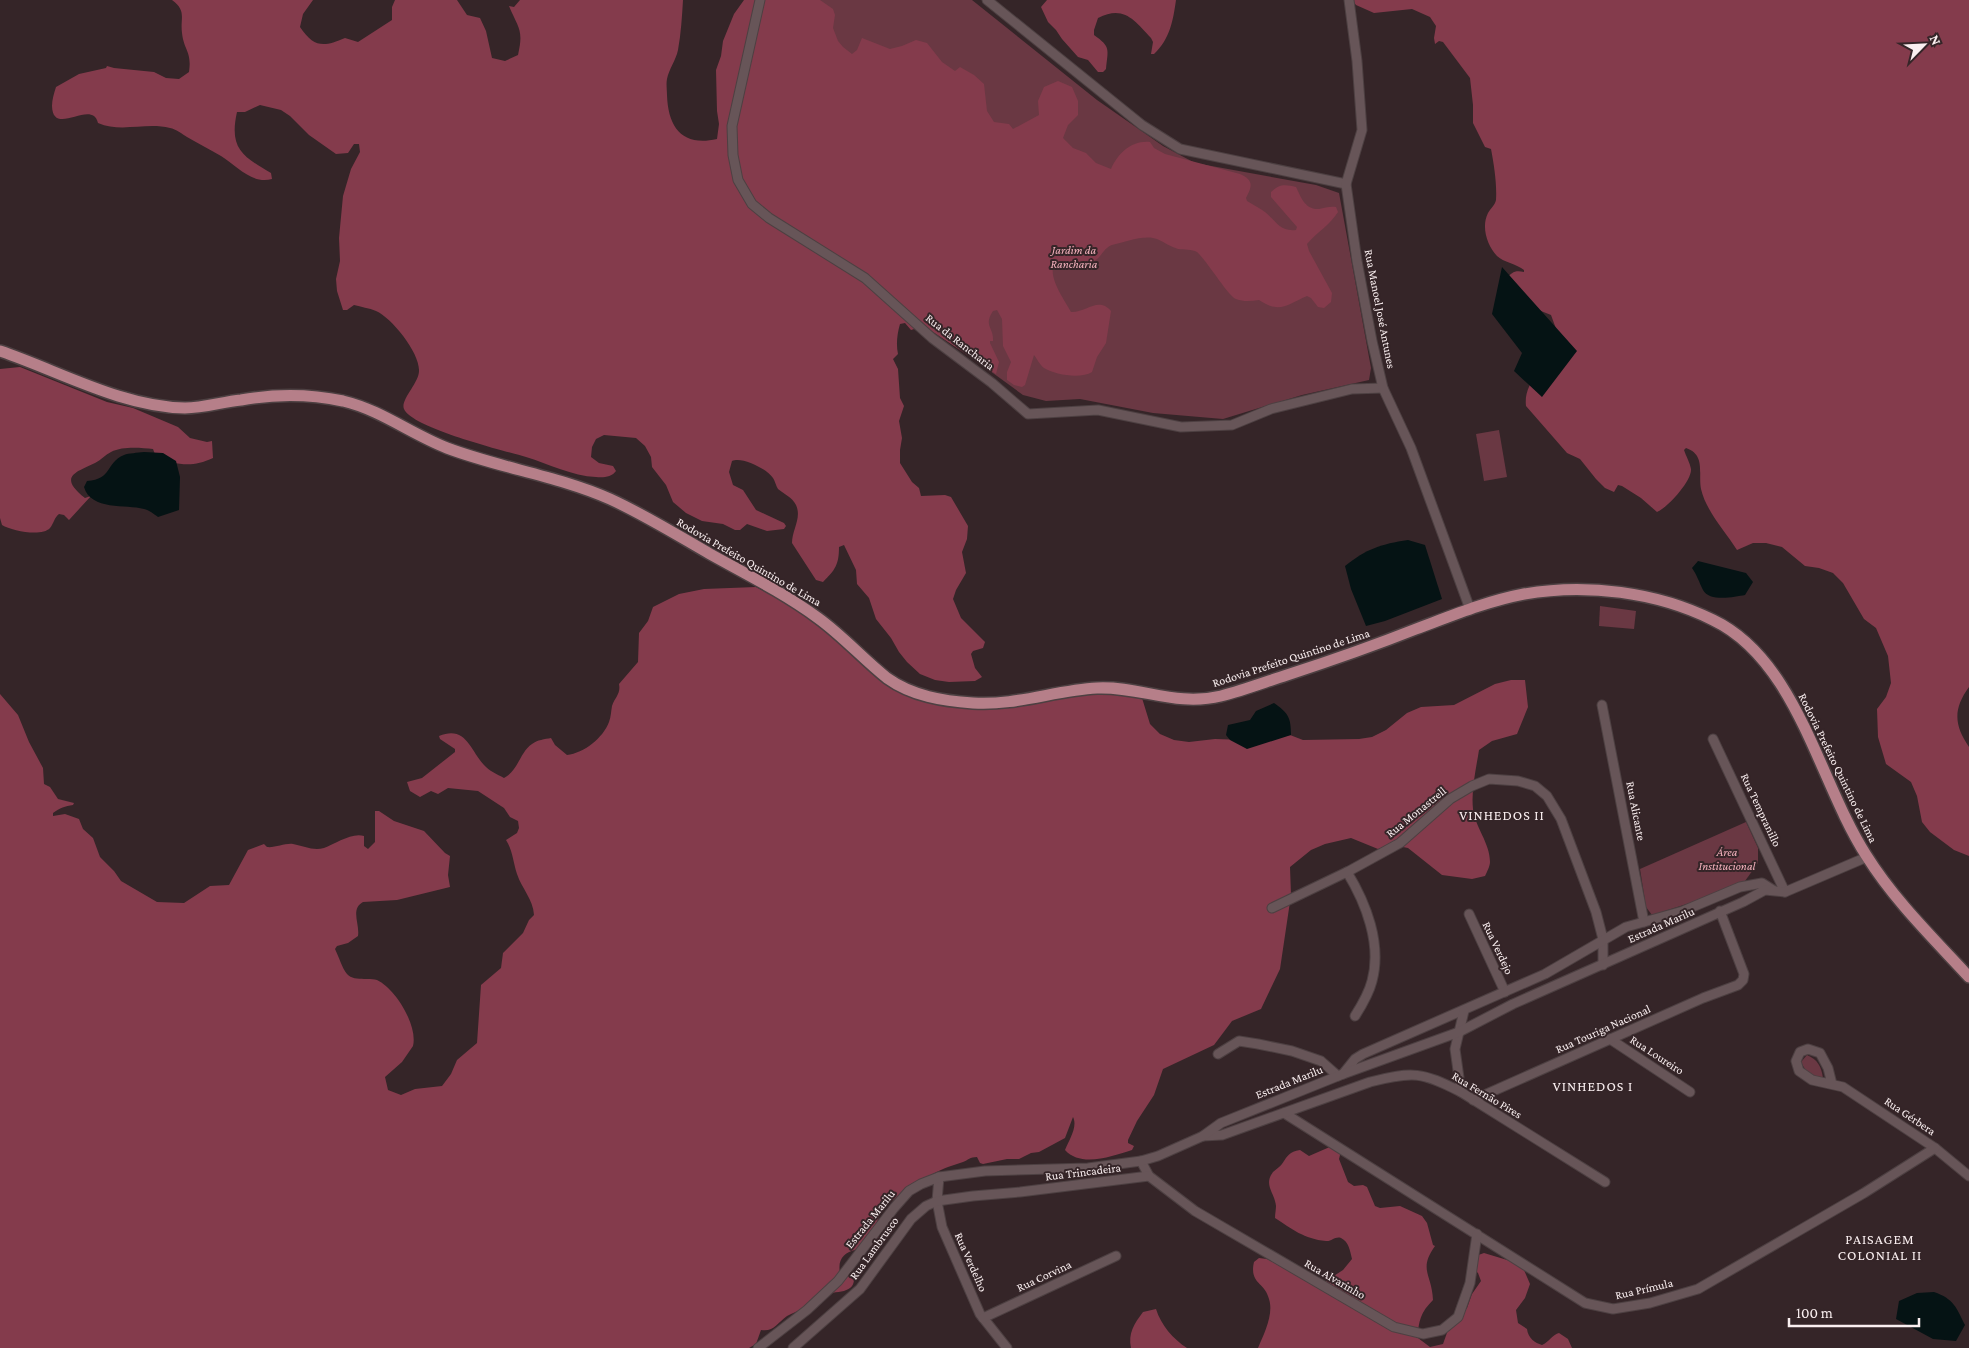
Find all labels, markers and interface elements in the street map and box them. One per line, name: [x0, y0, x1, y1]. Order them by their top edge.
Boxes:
north arrow: [1899, 20, 1949, 70]
text: N: [1927, 32, 1945, 48]
park label: Jardim da Rancharia: [1050, 243, 1098, 271]
street label: Rua Manoel José Antunes: [1362, 248, 1398, 370]
street label: Rua da Rancharia: [923, 311, 997, 373]
street label: Rodovia Prefeito Quintino de Lima: [674, 515, 824, 609]
street label: Rodovia Prefeito Quintino de Lima: [1211, 626, 1372, 690]
street label: Rodovia Prefeito Quintino de Lima: [1796, 691, 1881, 845]
street label: Rua Tempranillo: [1738, 771, 1784, 849]
street label: Rua Alicante: [1623, 780, 1649, 842]
street label: Rua Monastrell: [1383, 784, 1449, 840]
district label: VINHEDOS II: [1459, 807, 1545, 823]
park label: Área Institucional: [1699, 845, 1757, 873]
street label: Estrada Marilu: [1626, 904, 1697, 946]
street label: Rua Verdejo: [1480, 919, 1516, 977]
street label: Rua Touriga Nacional: [1553, 1002, 1653, 1056]
street label: Rua Loureiro: [1627, 1032, 1687, 1078]
street label: Estrada Marilu: [1253, 1062, 1325, 1102]
street label: Rua Fernão Pires: [1449, 1069, 1525, 1122]
district label: VINHEDOS I: [1553, 1078, 1633, 1094]
street label: Rua Gérbera: [1882, 1094, 1939, 1138]
street label: Rua Trincadeira: [1044, 1160, 1122, 1184]
street label: Estrada Marilu: [842, 1186, 898, 1251]
street label: Rua Lambrusco: [847, 1214, 902, 1282]
street label: Rua Verdelho: [952, 1230, 990, 1294]
district label: PAISAGEM COLONIAL II: [1838, 1231, 1922, 1263]
street label: Rua Alvarinho: [1302, 1256, 1368, 1302]
street label: Rua Corvina: [1014, 1257, 1074, 1295]
street label: Rua Prímula: [1614, 1275, 1675, 1302]
scale bar: [1789, 1296, 1919, 1328]
text: 100 m: [1796, 1305, 1833, 1321]

